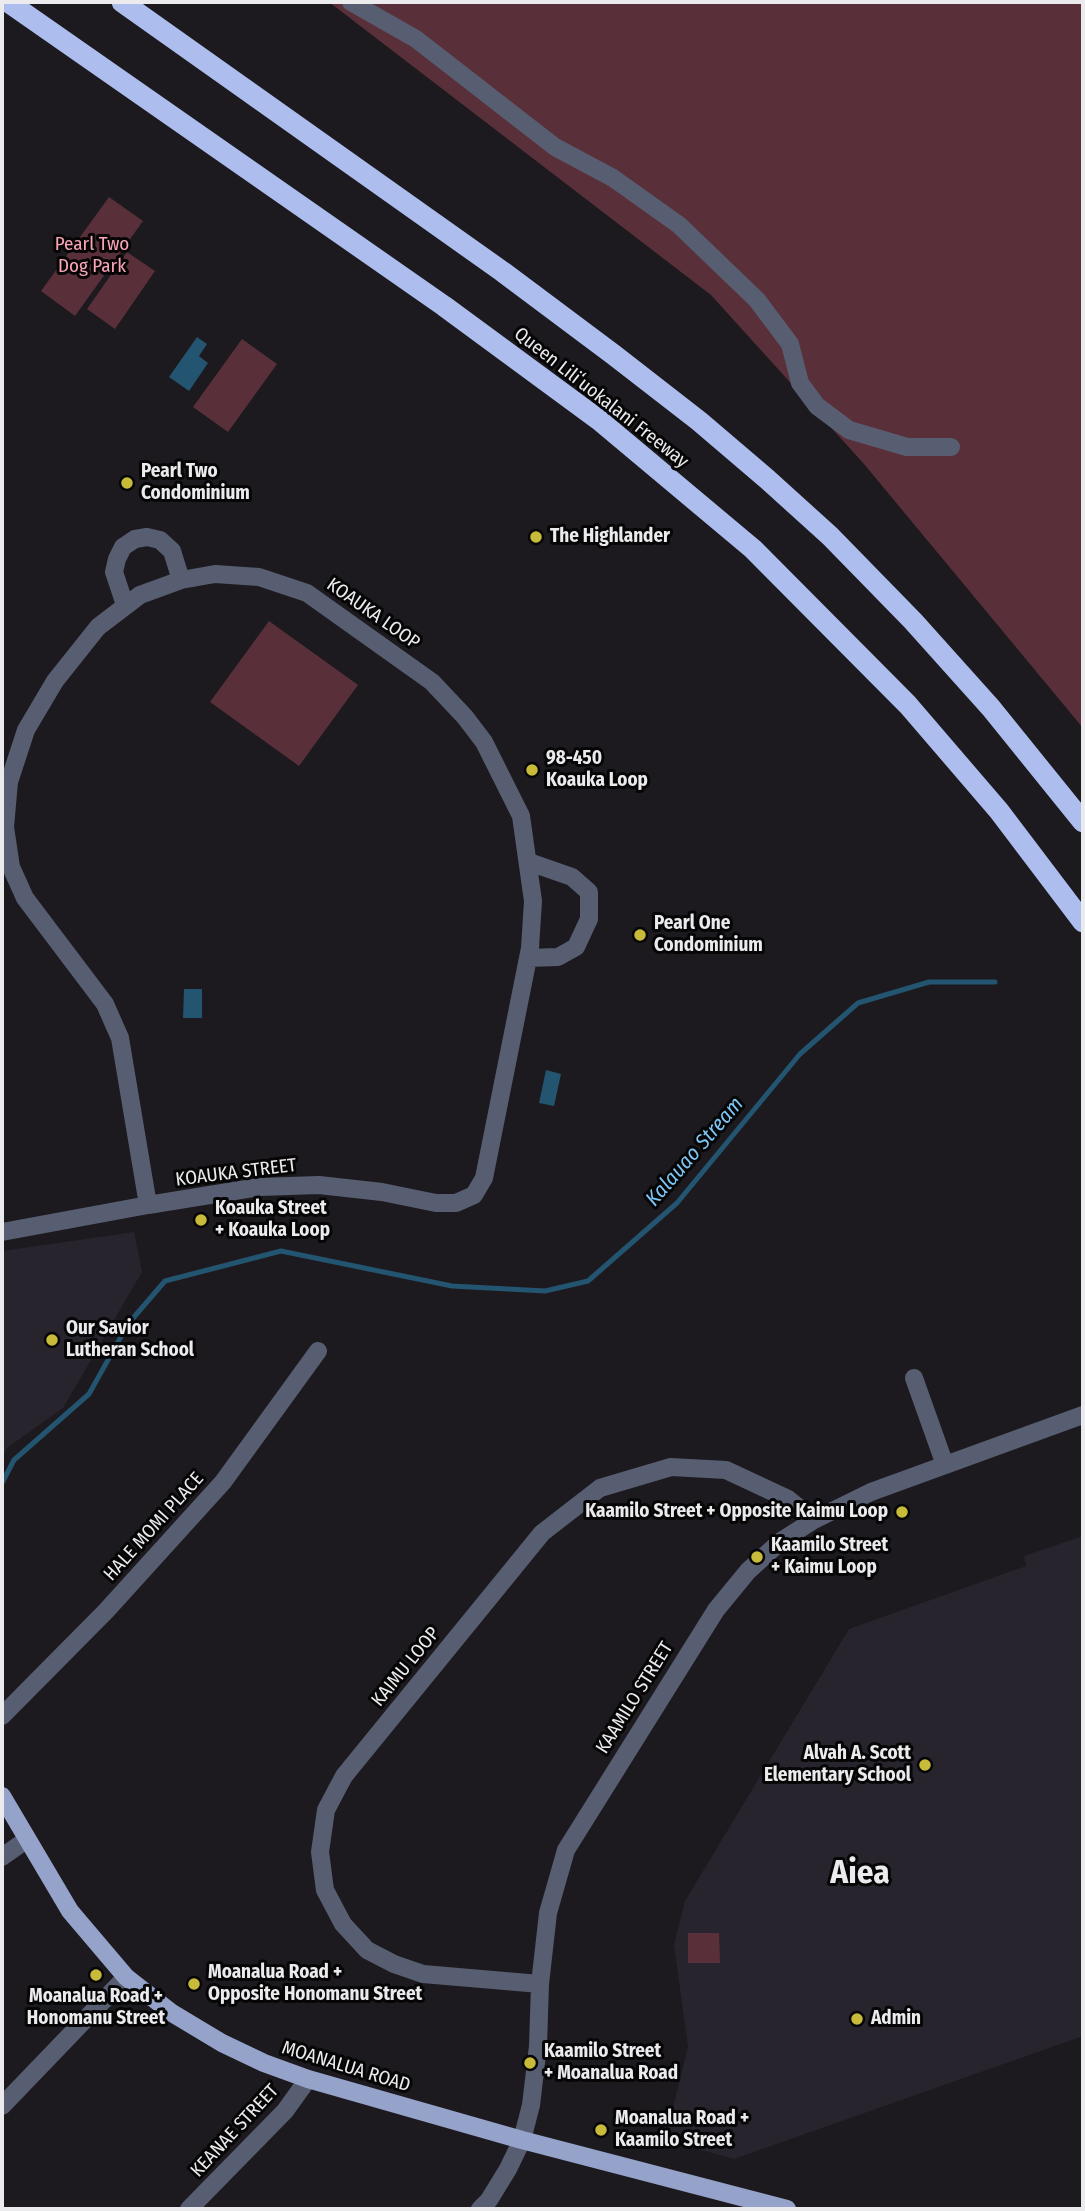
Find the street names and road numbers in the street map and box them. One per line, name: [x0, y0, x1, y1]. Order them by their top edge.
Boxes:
street label: Queen Liliʻuokalani Freeway: [509, 323, 693, 473]
street label: KOAUKA LOOP: [322, 574, 424, 654]
street label: KOAUKA STREET: [174, 1154, 298, 1192]
street label: HALE MOMI PLACE: [99, 1468, 209, 1586]
street label: KAIMU LOOP: [367, 1623, 445, 1711]
street label: KAAMILO STREET: [592, 1638, 678, 1758]
street label: MOANALUA ROAD: [279, 2037, 413, 2097]
street label: KEANAE STREET: [186, 2080, 284, 2182]

